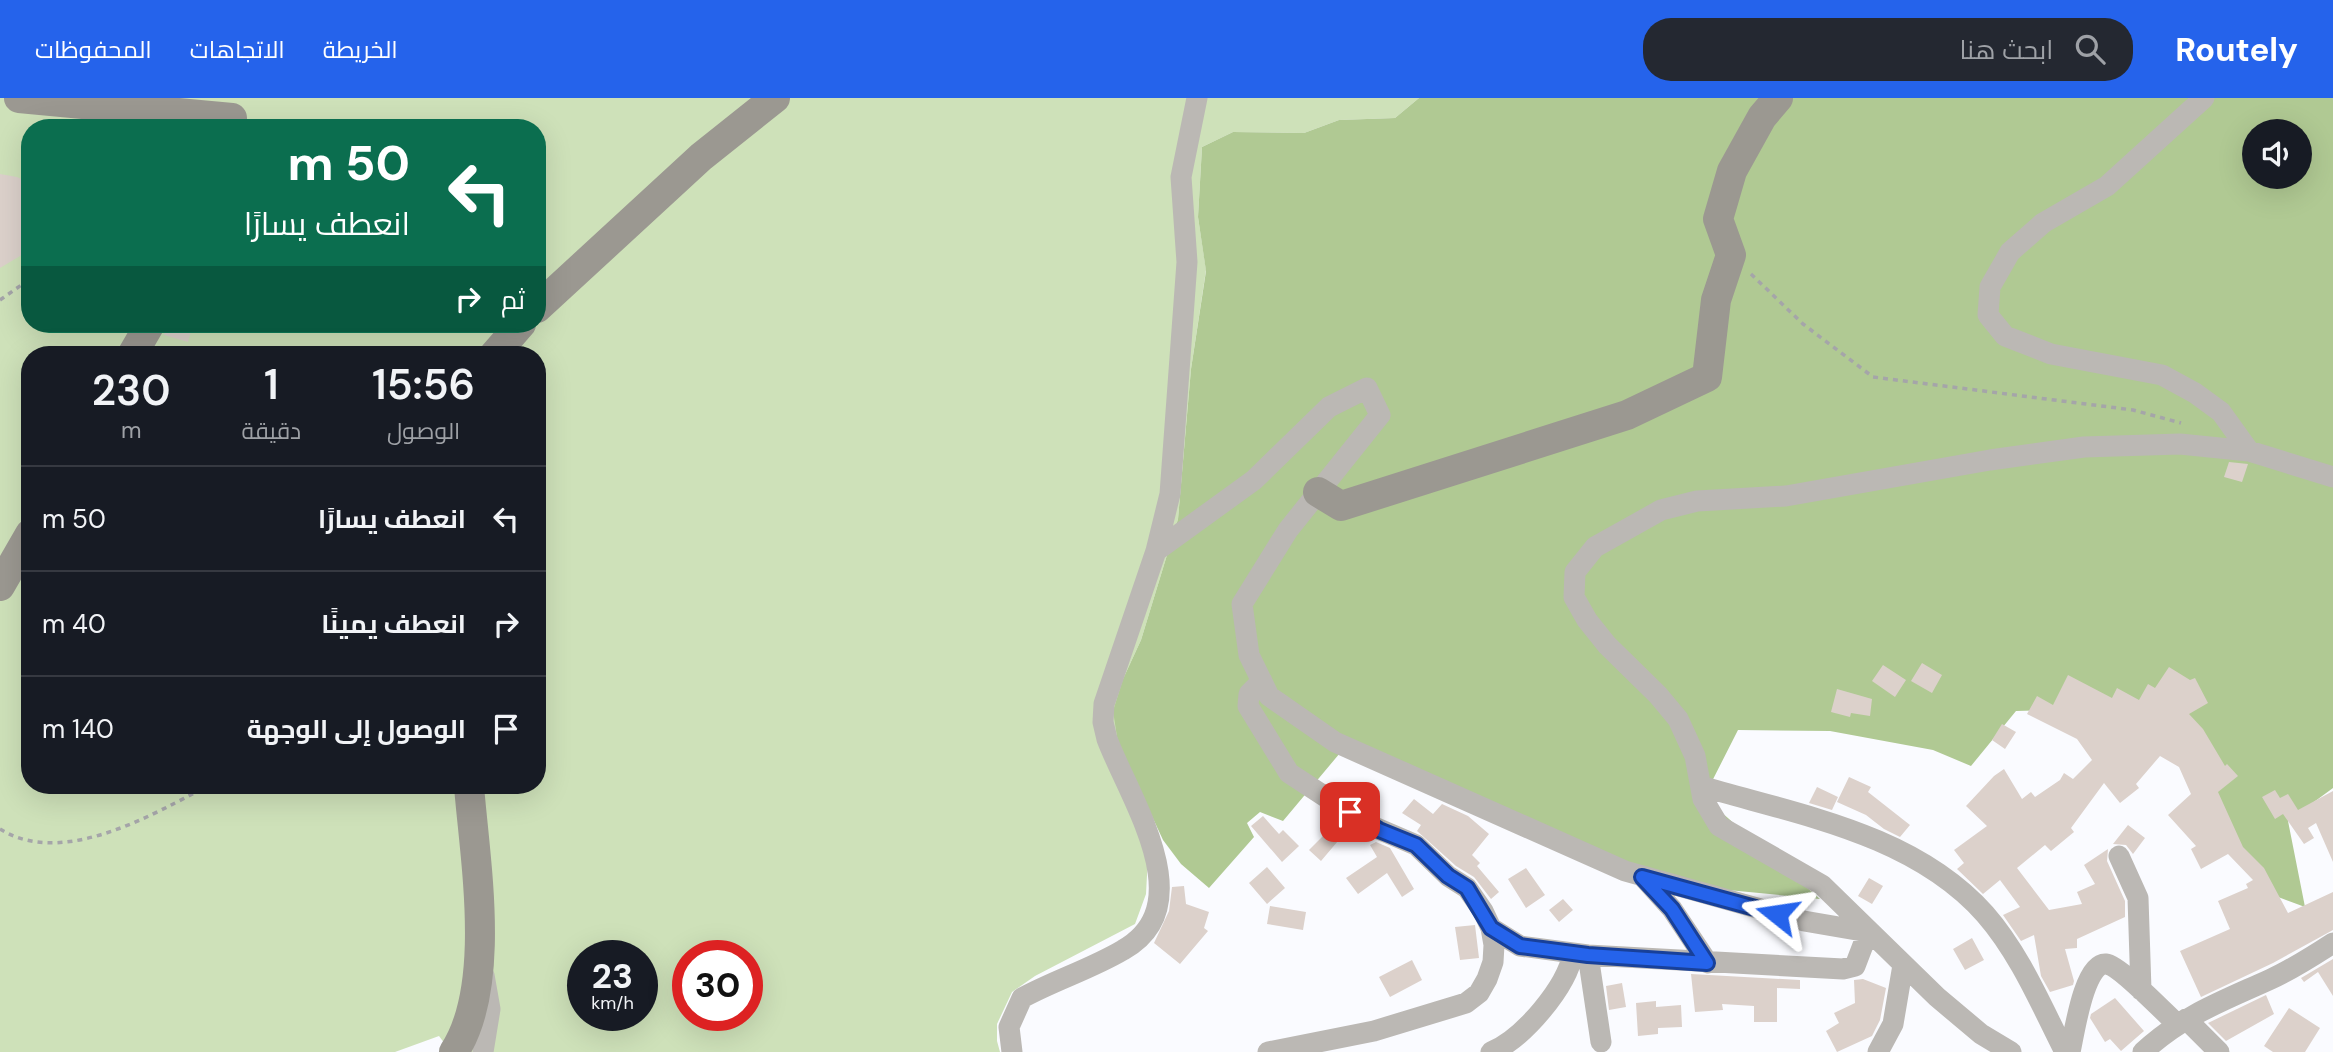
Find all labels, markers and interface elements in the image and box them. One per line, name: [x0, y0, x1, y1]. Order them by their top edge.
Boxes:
search box: [1643, 18, 2133, 81]
text: Routely: [2175, 28, 2298, 71]
icon: search: [2071, 30, 2109, 68]
text: ابحث هنا: [1959, 33, 2053, 67]
text: المحفوظات: [35, 34, 152, 65]
text: الاتجاهات: [190, 34, 285, 65]
text: الخريطة: [323, 34, 398, 65]
map controls: [2242, 119, 2312, 189]
button: sound: [2242, 119, 2312, 189]
text: 50 m: [287, 131, 410, 195]
icon: left: [434, 147, 525, 238]
text: انعطف يسارًا: [244, 203, 410, 245]
icon: right: [449, 280, 487, 318]
text: ثم: [501, 283, 525, 317]
text: 1: [264, 357, 279, 412]
text: 15:56: [372, 357, 475, 412]
text: 230: [92, 363, 171, 418]
text: m: [121, 415, 141, 445]
text: دقيقة: [241, 416, 301, 446]
text: الوصول: [387, 416, 460, 446]
icon: left: [487, 500, 525, 538]
text: 50 m: [42, 502, 106, 536]
text: انعطف يسارًا: [318, 502, 466, 536]
icon: right: [487, 605, 525, 643]
text: 40 m: [42, 607, 106, 641]
text: انعطف يمينًا: [321, 607, 466, 641]
icon: arrive: [487, 710, 525, 748]
text: 140 m: [42, 712, 114, 746]
text: الوصول إلى الوجهة: [247, 712, 466, 746]
pin: [1320, 782, 1380, 842]
icon: arrive: [1331, 793, 1369, 831]
position arrow: [1740, 877, 1814, 951]
speed limit sign: 30: [672, 940, 763, 1031]
text: 23: [592, 953, 633, 999]
text: km/h: [591, 991, 634, 1015]

